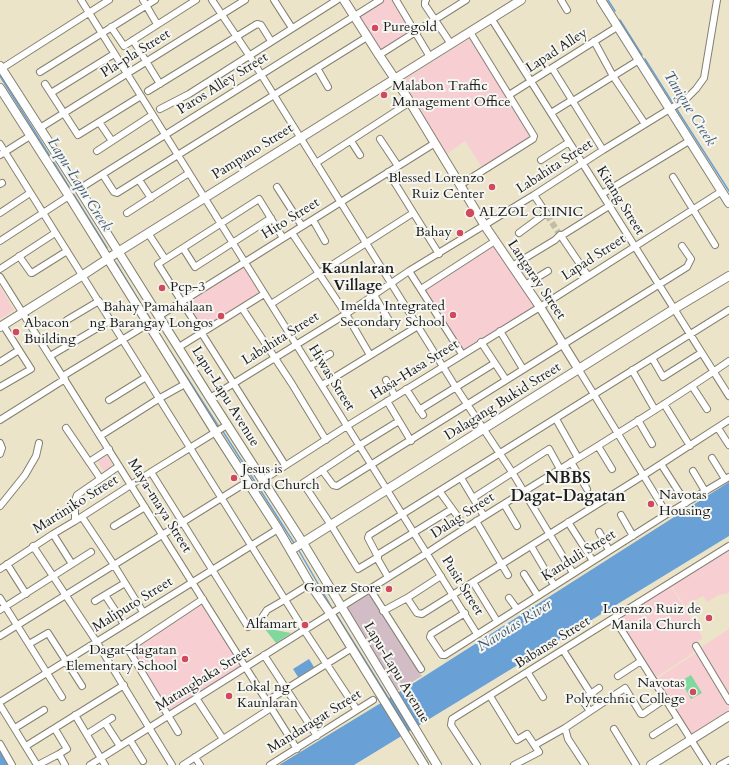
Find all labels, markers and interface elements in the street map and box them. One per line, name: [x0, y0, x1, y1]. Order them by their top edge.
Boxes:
place label: Puregold: [383, 20, 437, 36]
marker: Puregold: [370, 23, 380, 33]
street label: Lapad Alley: [523, 25, 591, 77]
street label: Pla-pla Street: [98, 26, 174, 82]
street label: Paros Alley Street: [175, 49, 271, 119]
water label: Tanigue Creek: [659, 68, 719, 150]
place label: Malabon Traffic Management Office: [392, 79, 511, 112]
marker: Malabon Traffic Management Office: [379, 90, 389, 100]
street label: Pampano Street: [209, 120, 297, 184]
water label: Lapu-Lapu Creek: [43, 135, 115, 235]
street label: Labahita Street: [514, 136, 596, 198]
street label: Kitang Street: [592, 163, 648, 239]
place label: Blessed Lorenzo Ruiz Center: [388, 171, 484, 204]
marker: Blessed Lorenzo Ruiz Center: [487, 182, 497, 192]
street label: Hito Street: [259, 195, 323, 243]
place label: ALZOL CLINIC: [479, 205, 583, 221]
marker: ALZOL CLINIC: [464, 207, 476, 219]
place label: Bahay: [415, 225, 452, 241]
marker: Bahay: [455, 228, 465, 238]
street label: Lapad Street: [559, 231, 629, 285]
street label: Langaray Street: [503, 237, 569, 323]
district label: Kaunlaran Village: [322, 261, 394, 296]
place label: Pcp-3: [170, 280, 206, 296]
marker: Pcp-3: [157, 283, 167, 293]
place label: Imelda Integrated Secondary School: [340, 299, 445, 332]
place label: Bahay Pamahalaan ng Barangay Longos: [90, 300, 213, 332]
street label: Labahita Street: [239, 309, 323, 369]
marker: Imelda Integrated Secondary School: [448, 310, 458, 320]
marker: Bahay Pamahalaan ng Barangay Longos: [216, 311, 226, 321]
place label: Abacon Building: [24, 316, 76, 348]
marker: Abacon Building: [11, 327, 21, 337]
street label: Hasa-Hasa Street: [368, 336, 462, 404]
street label: Hiwas Street: [304, 342, 358, 414]
street label: Lapu-Lapu Avenue: [187, 344, 263, 450]
street label: Dalagang Bukid Street: [442, 359, 564, 445]
street label: Maya-maya Street: [123, 456, 195, 556]
place label: Jesus is Lord Church: [242, 462, 320, 494]
district label: NBBS Dagat-Dagatan: [510, 469, 626, 507]
street label: Martiniko Street: [30, 472, 122, 538]
marker: Jesus is Lord Church: [229, 473, 239, 483]
place label: Navotas Housing: [659, 488, 710, 520]
street label: Dalag Street: [428, 489, 498, 543]
marker: Navotas Housing: [646, 499, 656, 509]
street label: Kanduli Street: [539, 526, 619, 586]
street label: Pusit Street: [437, 553, 487, 619]
street label: Maliputo Street: [90, 574, 176, 636]
place label: Gomez Store: [304, 581, 381, 597]
marker: Gomez Store: [384, 584, 394, 594]
water label: Navotas River: [474, 596, 556, 656]
place label: Lorenzo Ruiz de Manila Church: [603, 602, 701, 634]
street label: Babanse Street: [512, 613, 594, 673]
marker: Lorenzo Ruiz de Manila Church: [704, 613, 714, 623]
place label: Alfamart: [246, 617, 297, 633]
marker: Alfamart: [300, 620, 310, 630]
street label: Lapu-Lapu Avenue: [359, 620, 433, 726]
place label: Dagat-dagatan Elementary School: [66, 643, 177, 676]
street label: Matangbaka Street: [153, 643, 255, 715]
marker: Dagat-dagatan Elementary School: [180, 654, 190, 664]
place label: Navotas Polytechnic College: [565, 676, 685, 708]
place label: Lokal ng Kaunlaran: [237, 680, 298, 712]
street label: Mandaragat Street: [265, 686, 365, 758]
marker: Navotas Polytechnic College: [688, 687, 698, 697]
marker: Lokal ng Kaunlaran: [224, 691, 234, 701]

